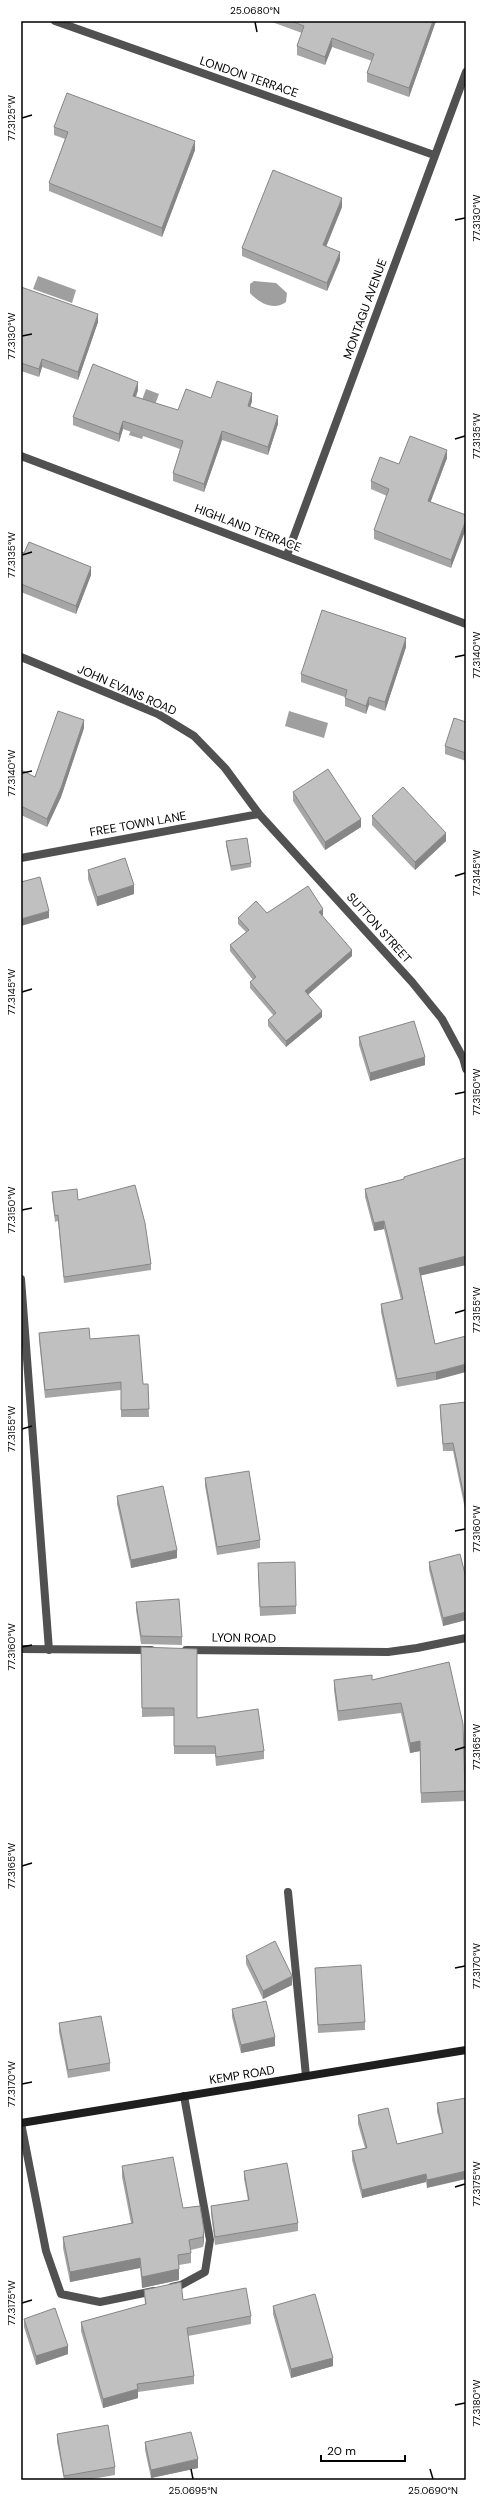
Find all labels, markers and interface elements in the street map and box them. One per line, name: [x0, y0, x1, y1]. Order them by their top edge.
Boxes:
text: 25.0680°N: [230, 4, 280, 17]
street label: LONDON TERRACE: [198, 53, 300, 101]
text: 77.3125°W: [5, 95, 18, 141]
text: 77.3130°W: [470, 194, 483, 241]
street label: MONTAGU AVENUE: [339, 256, 391, 361]
text: 77.3130°W: [5, 312, 18, 359]
text: 77.3135°W: [470, 413, 483, 459]
street label: HIGHLAND TERRACE: [192, 500, 304, 556]
text: 77.3135°W: [5, 532, 18, 578]
text: 77.3140°W: [470, 631, 483, 678]
street label: JOHN EVANS ROAD: [75, 661, 179, 719]
text: 77.3140°W: [5, 749, 18, 796]
street label: FREE TOWN LANE: [88, 808, 188, 840]
text: 77.3145°W: [470, 850, 483, 896]
street label: SUTTON STREET: [343, 889, 415, 967]
text: 77.3145°W: [5, 969, 18, 1015]
text: 77.3150°W: [470, 1068, 483, 1115]
text: 77.3150°W: [5, 1186, 18, 1233]
text: 77.3155°W: [470, 1287, 483, 1333]
text: 77.3155°W: [5, 1406, 18, 1452]
text: 77.3160°W: [470, 1505, 483, 1553]
text: 77.3160°W: [5, 1623, 18, 1671]
street label: LYON ROAD: [212, 1629, 276, 1647]
text: 77.3165°W: [470, 1724, 483, 1770]
text: 77.3165°W: [5, 1843, 18, 1889]
text: 77.3170°W: [470, 1943, 483, 1989]
text: 77.3170°W: [5, 2061, 18, 2107]
street label: KEMP ROAD: [208, 2062, 276, 2088]
text: 77.3175°W: [470, 2161, 483, 2207]
text: 77.3175°W: [5, 2280, 18, 2326]
text: 77.3180°W: [470, 2379, 483, 2426]
scale bar: [321, 2437, 405, 2463]
text: 20 m: [327, 2443, 356, 2459]
text: 25.0695°N: [168, 2484, 218, 2497]
text: 25.0690°N: [408, 2484, 458, 2497]

